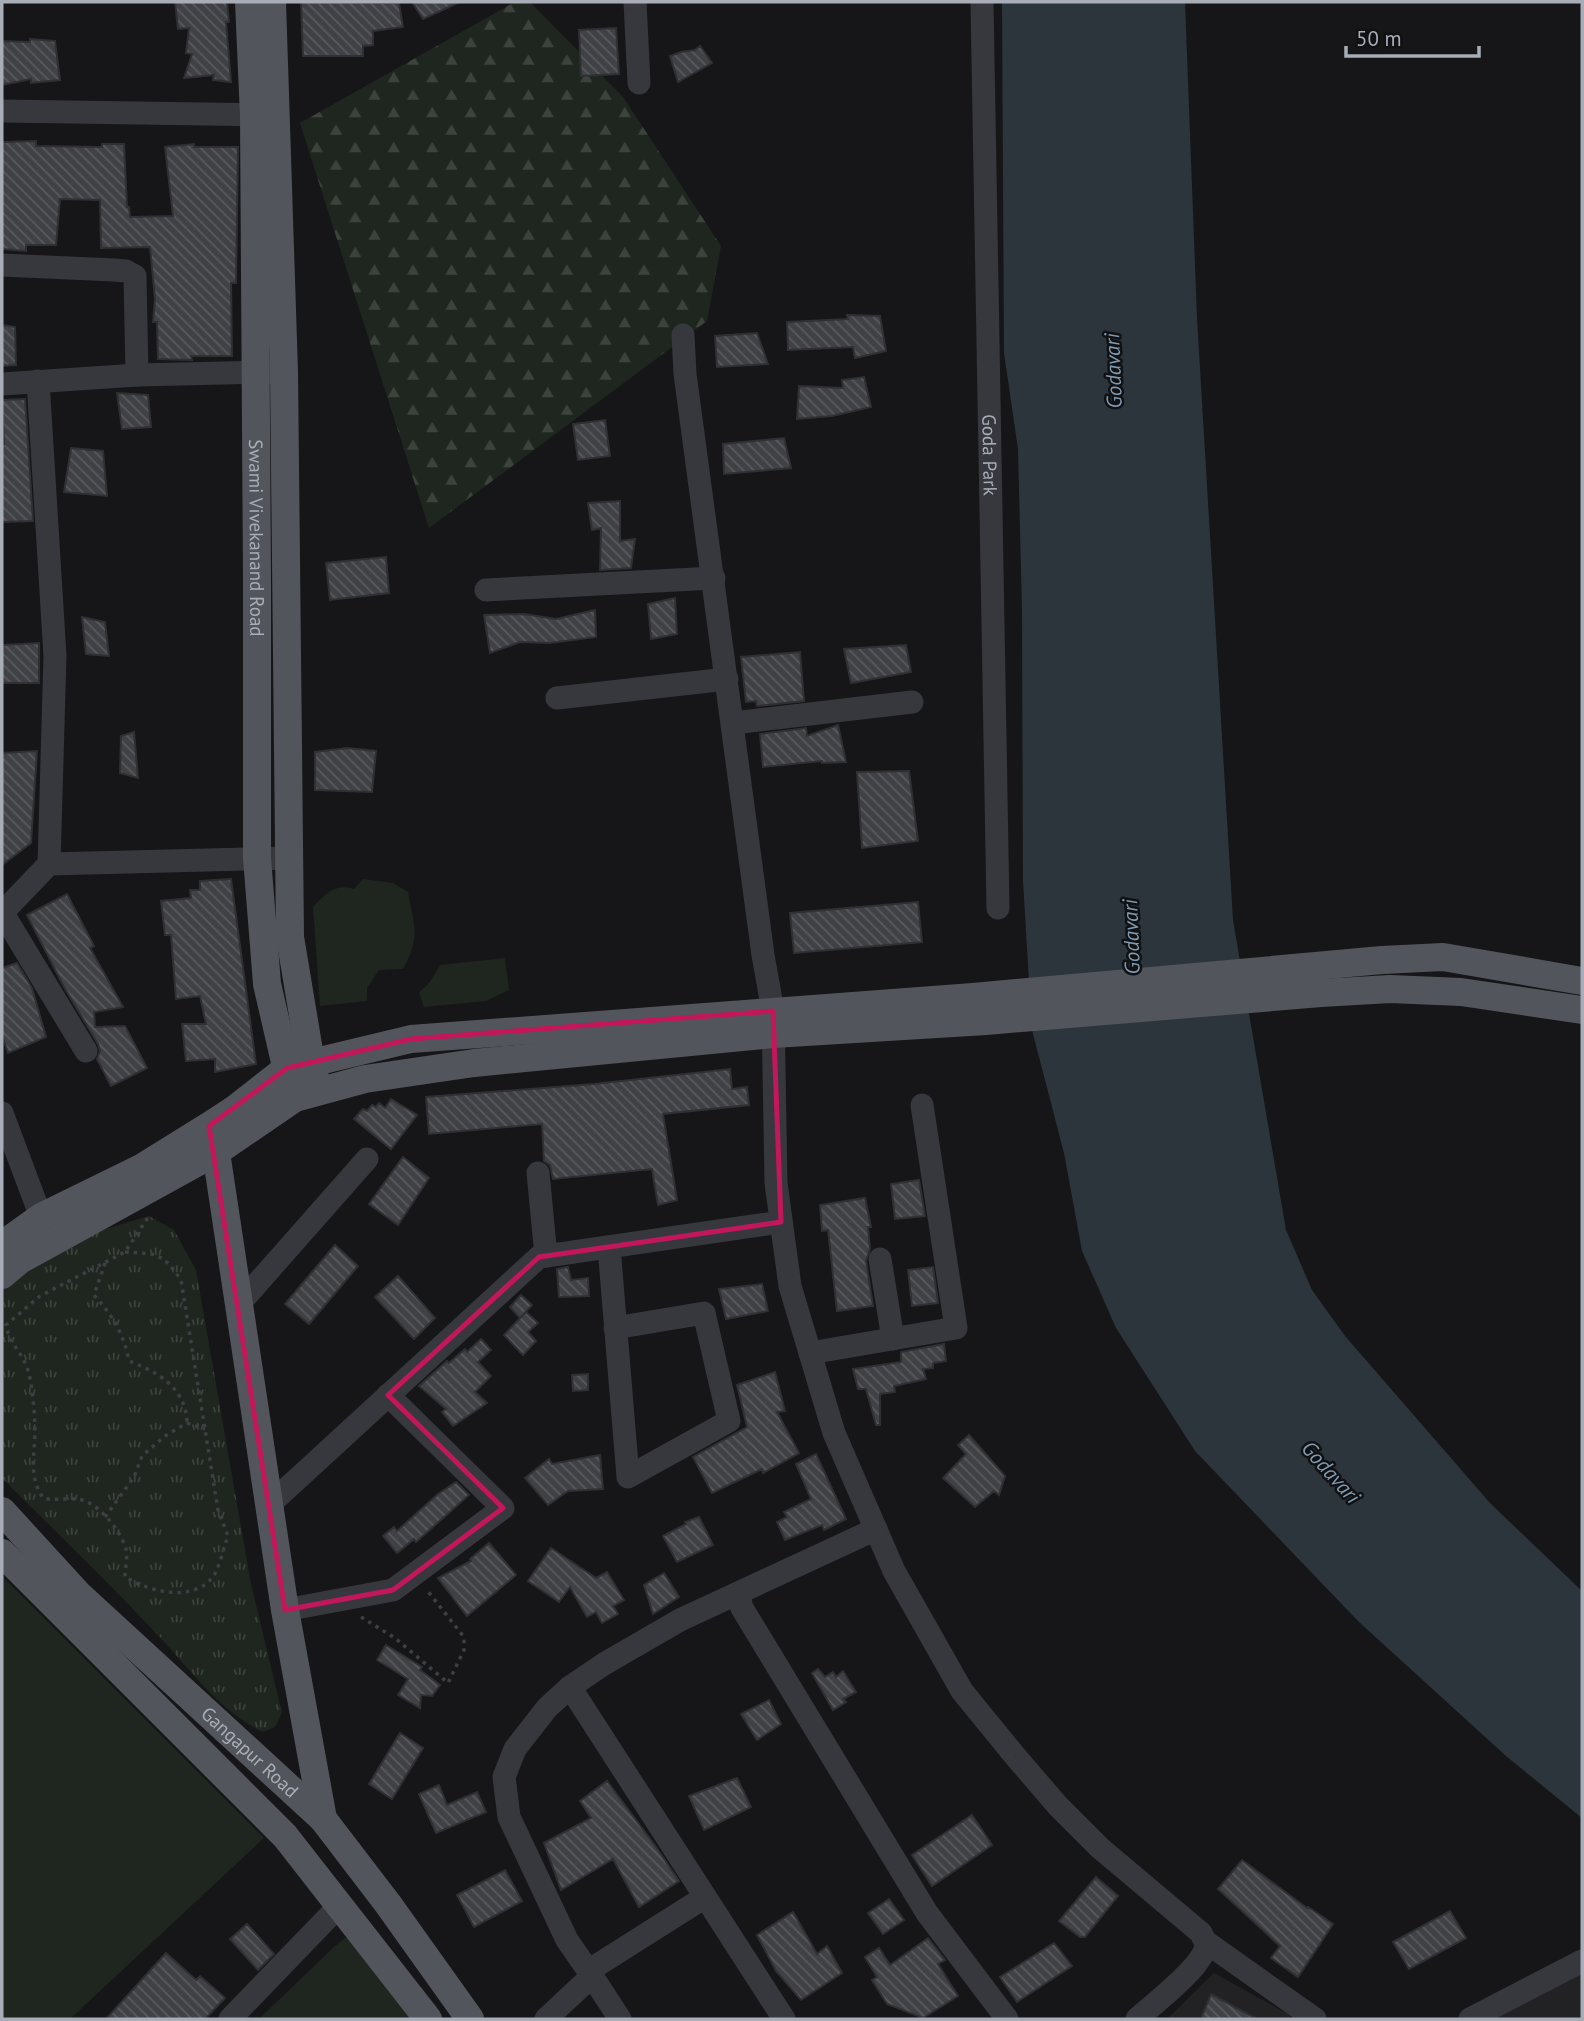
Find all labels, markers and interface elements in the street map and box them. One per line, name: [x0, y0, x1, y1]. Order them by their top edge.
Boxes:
scale bar: [1346, 14, 1479, 58]
text: 50 m: [1356, 25, 1402, 52]
water label: Godavari: [1098, 332, 1128, 409]
street label: Goda Park: [977, 414, 1003, 496]
street label: Swami Vivekanand Road: [244, 439, 269, 637]
water label: Godavari: [1116, 898, 1146, 975]
water label: Godavari: [1296, 1435, 1367, 1509]
street label: Gangapur Road: [196, 1701, 304, 1803]

